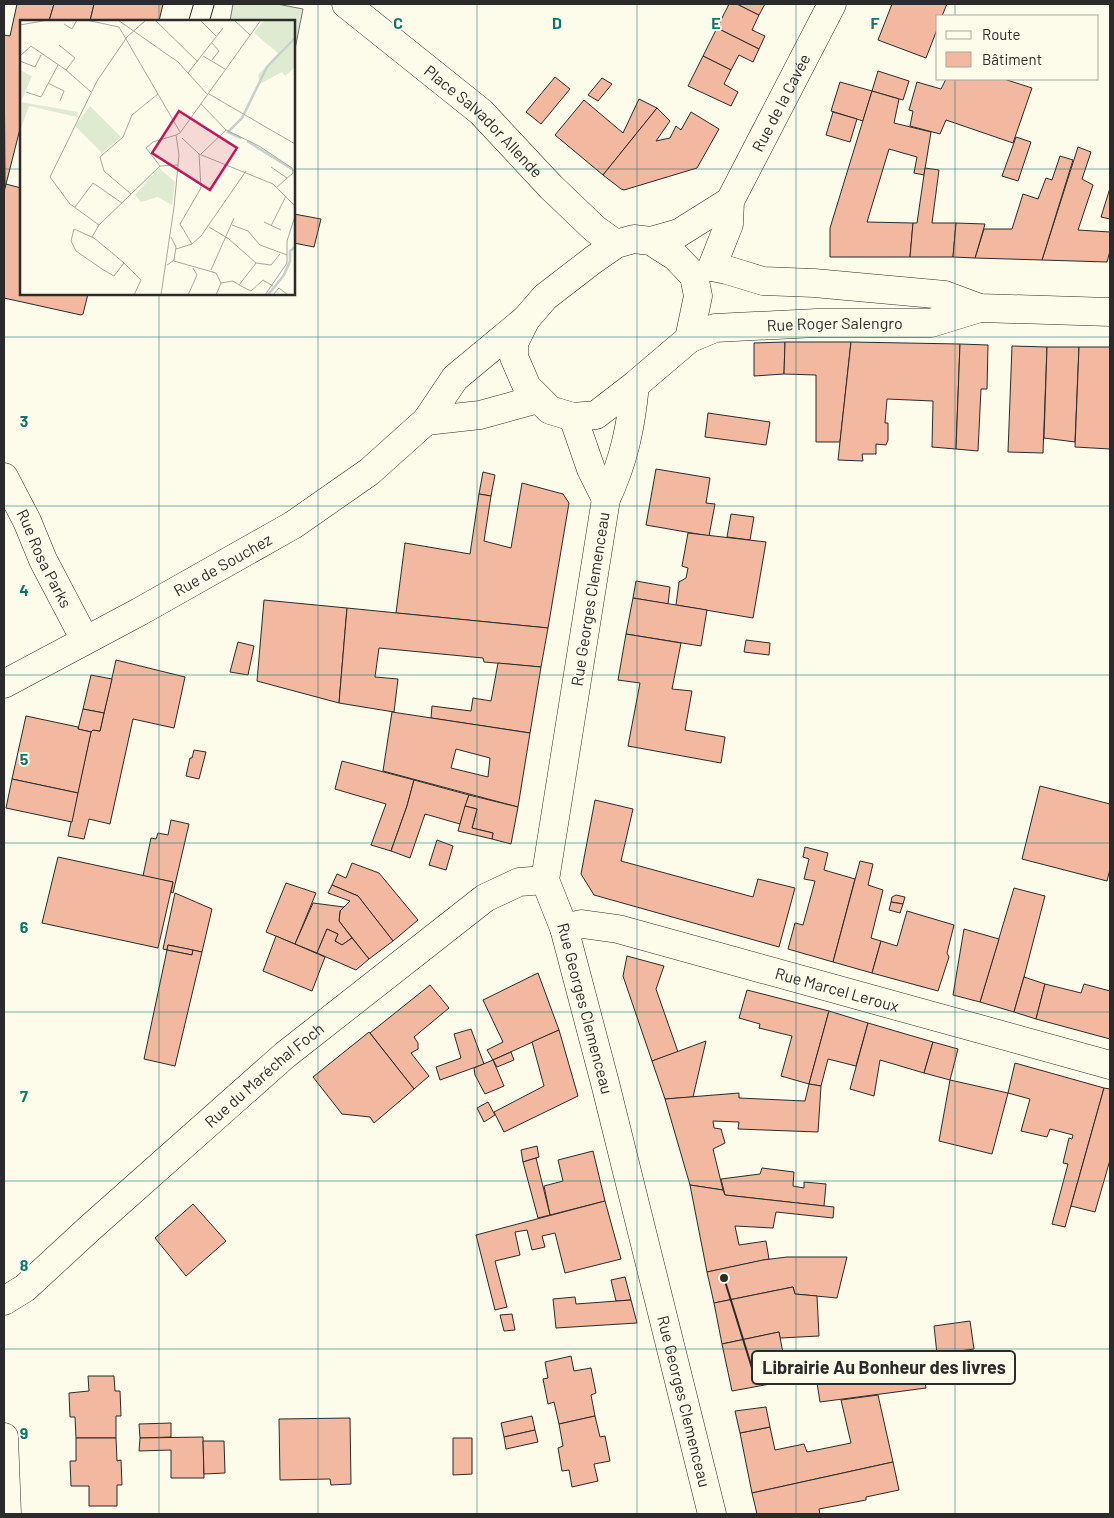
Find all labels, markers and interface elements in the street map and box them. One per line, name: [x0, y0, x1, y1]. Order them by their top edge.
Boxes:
text: C: [393, 13, 403, 32]
text: D: [552, 13, 562, 32]
text: E: [711, 13, 721, 32]
text: F: [871, 13, 880, 32]
legend: [936, 15, 1099, 80]
inset map: [20, 20, 295, 295]
text: Route: [982, 25, 1021, 43]
street label: Rue de la Cavée: [747, 50, 814, 155]
text: Bâtiment: [982, 50, 1042, 68]
street label: Place Salvador Allende: [421, 60, 547, 181]
street label: Rue Roger Salengro: [766, 313, 903, 334]
text: 3: [20, 411, 28, 430]
street label: Rue Rosa Parks: [13, 506, 76, 611]
street label: Rue Georges Clemenceau: [566, 510, 613, 687]
street label: Rue de Souchez: [170, 529, 275, 600]
text: 4: [19, 580, 29, 599]
text: 5: [20, 749, 29, 768]
text: 6: [20, 917, 29, 936]
street label: Rue Georges Clemenceau: [554, 921, 617, 1096]
street label: Rue Marcel Leroux: [773, 963, 901, 1015]
street label: Rue du Maréchal Foch: [200, 1018, 327, 1131]
text: 7: [20, 1086, 28, 1105]
text: 8: [20, 1255, 29, 1274]
street label: Rue Georges Clemenceau: [654, 1313, 715, 1489]
callout: Librairie Au Bonheur des livres: [752, 1351, 1015, 1384]
text: Librairie Au Bonheur des livres: [762, 1356, 1006, 1378]
text: 9: [20, 1423, 28, 1442]

